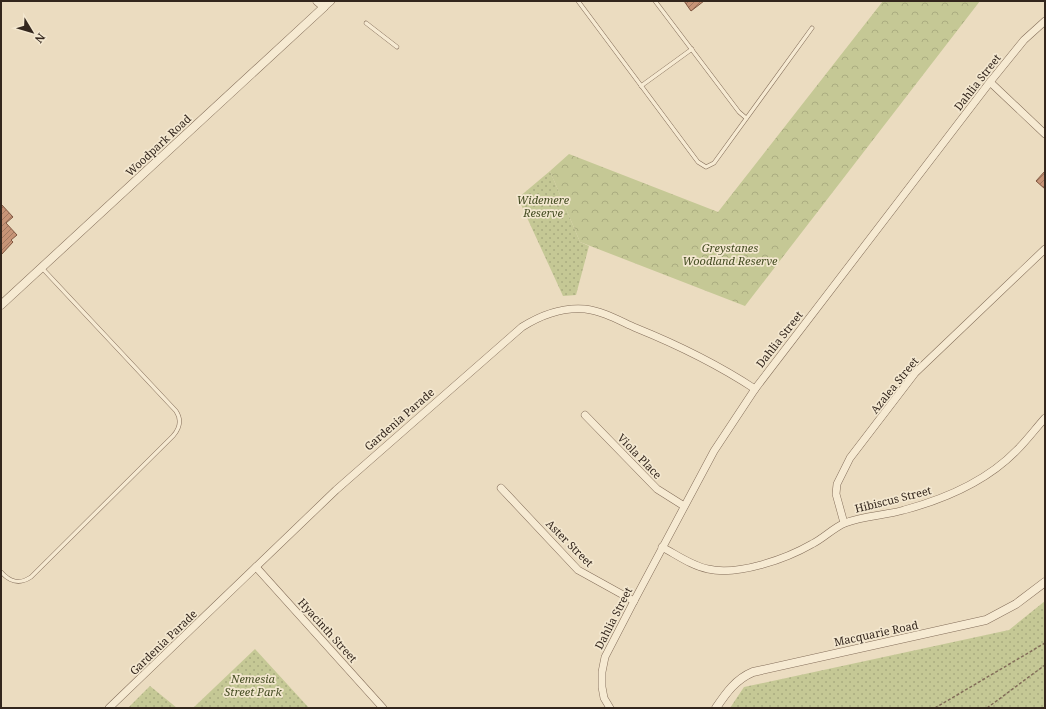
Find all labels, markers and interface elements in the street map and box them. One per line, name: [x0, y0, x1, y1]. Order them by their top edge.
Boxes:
north arrow: [12, 12, 52, 52]
text: N: [31, 30, 49, 47]
street label: Dahlia Street: [950, 51, 1004, 113]
street label: Woodpark Road: [122, 111, 194, 179]
park label: Widemere Reserve: [517, 192, 570, 220]
park label: Greystanes Woodland Reserve: [682, 240, 778, 268]
street label: Dahlia Street: [752, 308, 806, 370]
street label: Azalea Street: [867, 354, 921, 416]
street label: Gardenia Parade: [361, 384, 437, 454]
street label: Viola Place: [615, 430, 665, 482]
street label: Hibiscus Street: [853, 482, 933, 516]
street label: Aster Street: [543, 516, 597, 570]
street label: Dahlia Street: [591, 584, 635, 652]
street label: Hyacinth Street: [295, 595, 361, 665]
street label: Gardenia Parade: [126, 606, 200, 678]
street label: Macquarie Road: [832, 617, 920, 649]
park label: Nemesia Street Park: [224, 671, 282, 699]

